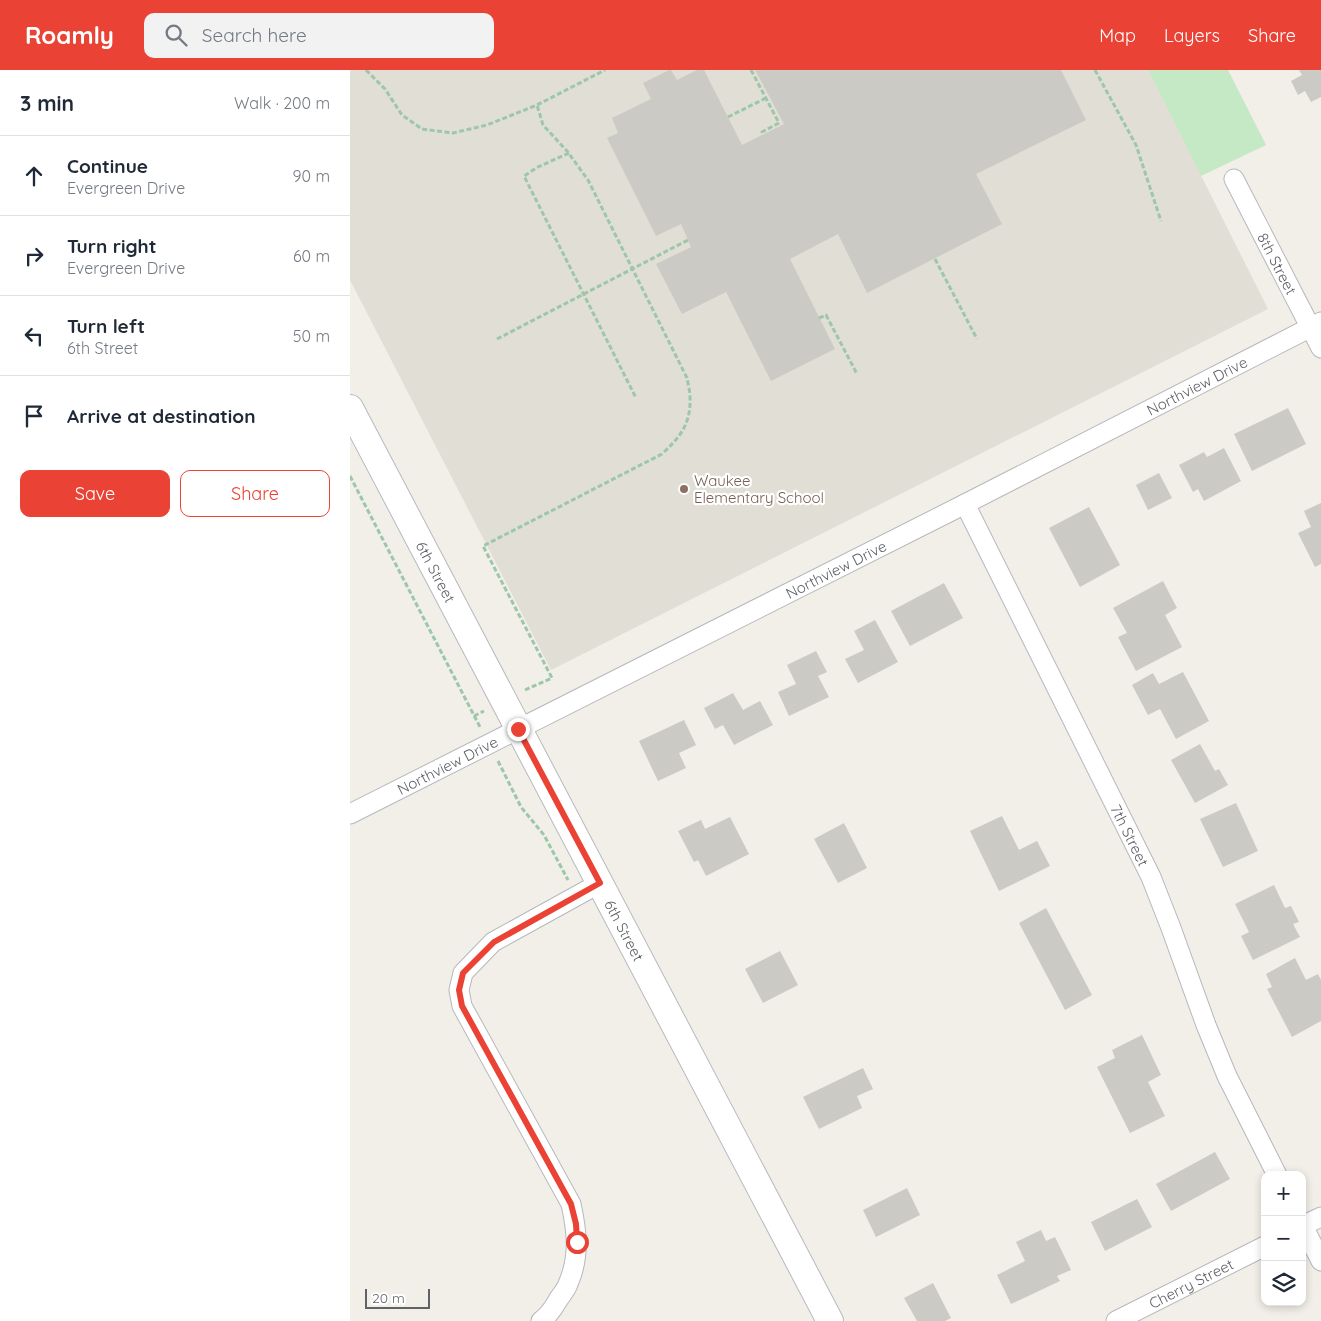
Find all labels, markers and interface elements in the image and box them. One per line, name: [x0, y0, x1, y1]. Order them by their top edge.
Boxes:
search box: [144, 13, 494, 58]
text: Roamly: [25, 20, 114, 50]
icon: search: [162, 21, 190, 49]
text: Search here: [202, 23, 307, 47]
text: Map: [1099, 24, 1136, 47]
text: Layers: [1164, 24, 1220, 47]
text: Share: [1248, 24, 1296, 47]
text: 3 min: [20, 90, 74, 116]
text: Walk · 200 m: [234, 93, 330, 113]
text: Continue: [67, 154, 148, 178]
icon: ahead: [20, 162, 48, 190]
text: 90 m: [293, 166, 330, 186]
text: Evergreen Drive: [67, 178, 185, 198]
street label: 8th Street: [1254, 229, 1301, 298]
text: Turn right: [67, 234, 156, 258]
icon: right: [20, 242, 48, 270]
text: 60 m: [293, 246, 330, 266]
text: Evergreen Drive: [67, 258, 185, 278]
text: Turn left: [67, 314, 145, 338]
icon: left: [20, 322, 48, 350]
text: 50 m: [293, 326, 330, 346]
text: 6th Street: [67, 338, 138, 358]
street label: Northview Drive: [1143, 352, 1250, 419]
icon: arrive: [20, 402, 48, 430]
text: Arrive at destination: [67, 404, 256, 428]
button: Save: [20, 470, 170, 517]
button: Share: [180, 470, 330, 517]
place label: Waukee Elementary School: [694, 471, 824, 507]
marker: Waukee Elementary School: [678, 483, 690, 495]
street label: Northview Drive: [782, 536, 889, 602]
street label: 6th Street: [412, 538, 460, 606]
route end: [507, 718, 530, 741]
street label: Northview Drive: [394, 732, 501, 798]
street label: 7th Street: [1107, 801, 1153, 869]
street label: 6th Street: [601, 896, 649, 964]
map controls: [1261, 1171, 1306, 1306]
button: +: [1261, 1171, 1306, 1216]
button: −: [1261, 1216, 1306, 1261]
route start: [566, 1231, 589, 1254]
street label: Cherry Street: [1146, 1254, 1236, 1312]
button: layers: [1261, 1261, 1306, 1306]
scale bar: [365, 1286, 430, 1309]
text: 20 m: [372, 1289, 405, 1307]

